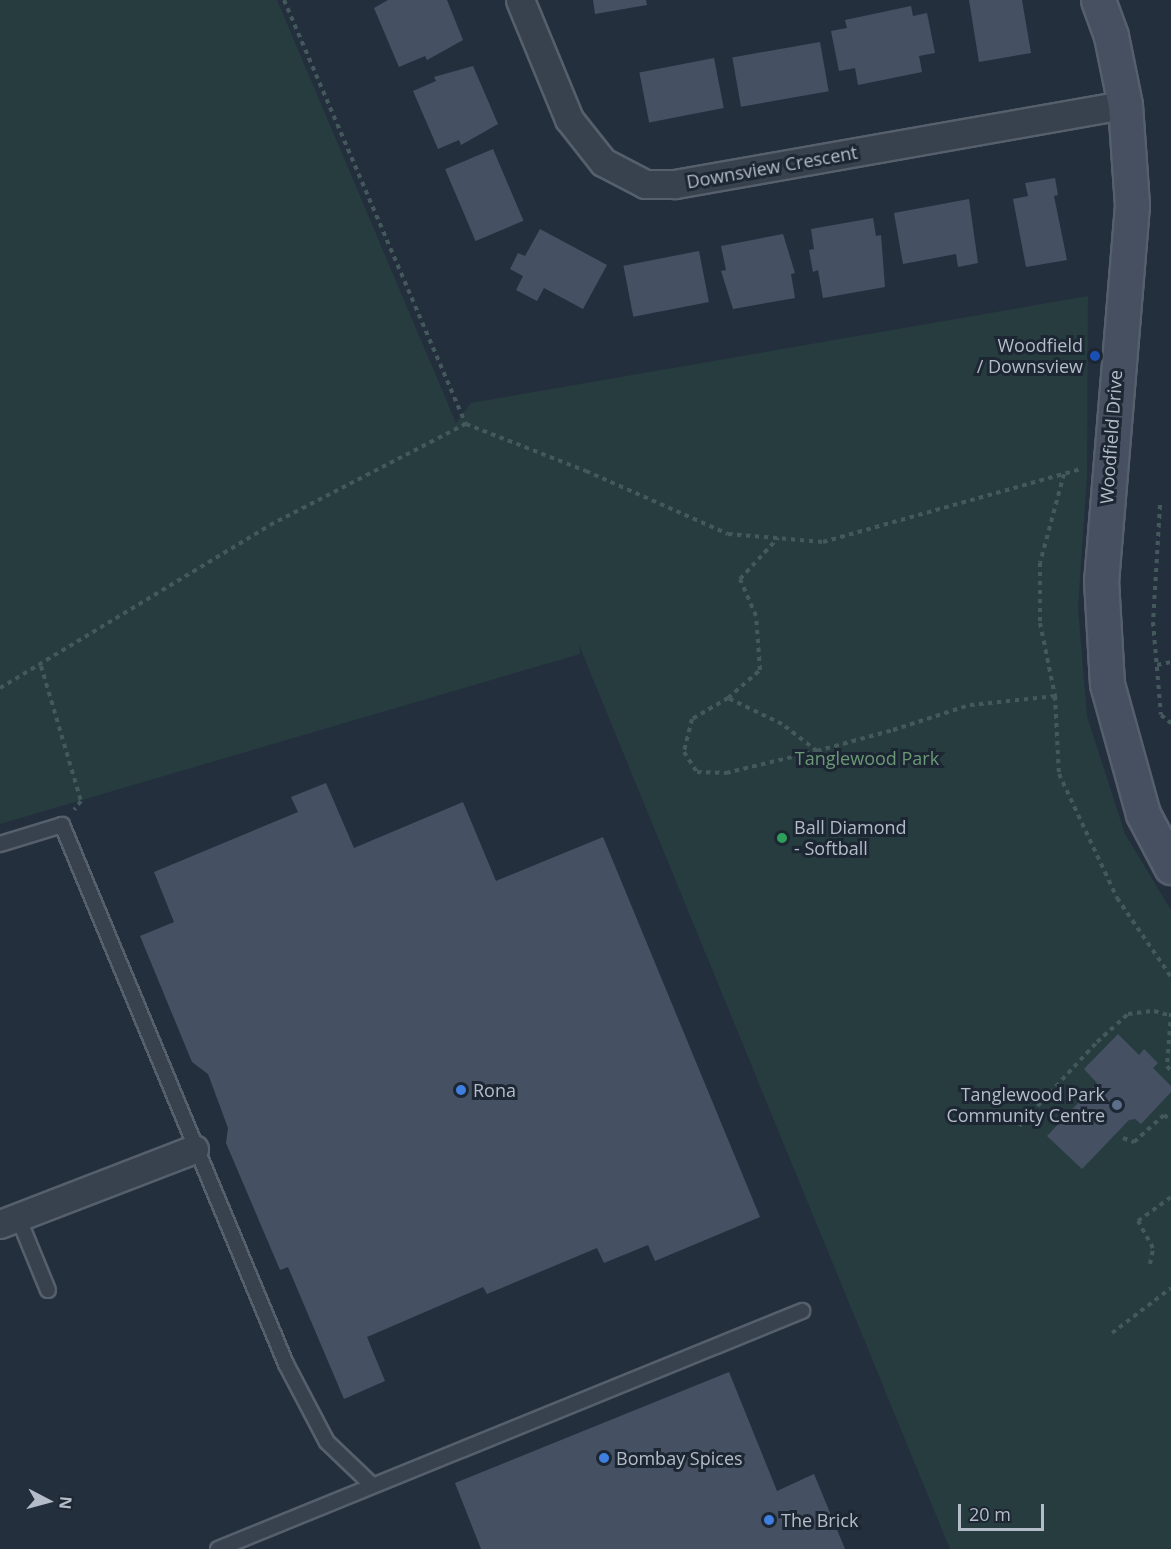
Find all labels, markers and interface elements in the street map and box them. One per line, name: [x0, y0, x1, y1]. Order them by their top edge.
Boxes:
street label: Downsview Crescent: [685, 141, 859, 193]
place label: Woodfield / Downsview: [977, 335, 1083, 378]
marker: Woodfield / Downsview: [1088, 349, 1102, 363]
street label: Woodfield Drive: [1096, 369, 1126, 505]
park label: Tanglewood Park: [795, 747, 939, 769]
place label: Ball Diamond - Softball: [794, 817, 907, 860]
marker: Ball Diamond - Softball: [775, 831, 789, 845]
place label: Rona: [473, 1079, 516, 1101]
marker: Rona: [454, 1083, 468, 1097]
place label: Tanglewood Park Community Centre: [946, 1084, 1105, 1126]
marker: Tanglewood Park Community Centre: [1110, 1098, 1124, 1112]
place label: Bombay Spices: [616, 1447, 743, 1469]
marker: Bombay Spices: [597, 1451, 611, 1465]
north arrow: [18, 1471, 78, 1531]
scale bar: [961, 1492, 1046, 1530]
text: N: [54, 1495, 78, 1510]
text: 20 m: [969, 1502, 1011, 1526]
place label: The Brick: [781, 1509, 858, 1531]
marker: The Brick: [762, 1513, 776, 1527]

